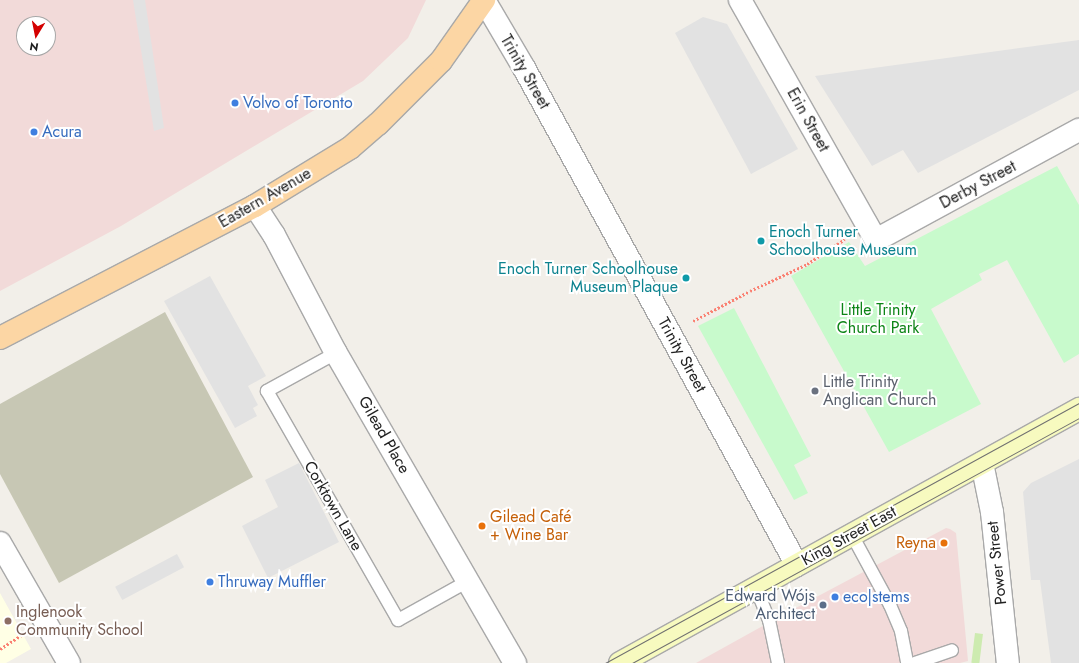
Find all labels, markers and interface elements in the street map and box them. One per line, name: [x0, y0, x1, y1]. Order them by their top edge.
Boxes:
north arrow: [16, 16, 56, 56]
street label: Trinity Street: [496, 32, 554, 112]
text: N: [28, 38, 40, 55]
street label: Erin Street: [783, 85, 833, 155]
place label: Volvo of Toronto: [243, 93, 353, 113]
marker: Volvo of Toronto: [230, 98, 240, 108]
place label: Acura: [42, 122, 82, 142]
marker: Acura: [29, 127, 39, 137]
street label: Derby Street: [937, 157, 1019, 213]
street label: Eastern Avenue: [215, 164, 315, 232]
place label: Enoch Turner Schoolhouse Museum: [769, 222, 917, 260]
marker: Enoch Turner Schoolhouse Museum: [756, 236, 766, 246]
place label: Enoch Turner Schoolhouse Museum Plaque: [498, 259, 678, 297]
marker: Enoch Turner Schoolhouse Museum Plaque: [681, 273, 691, 283]
park label: Little Trinity Church Park: [837, 300, 919, 338]
street label: Trinity Street: [654, 314, 710, 396]
place label: Little Trinity Anglican Church: [823, 372, 937, 410]
marker: Little Trinity Anglican Church: [810, 386, 820, 396]
street label: Gilead Place: [354, 393, 414, 477]
street label: Corktown Lane: [300, 458, 366, 554]
street label: King Street East: [798, 502, 900, 570]
place label: Gilead Café + Wine Bar: [490, 507, 572, 545]
street label: Power Street: [983, 520, 1011, 606]
marker: Gilead Café + Wine Bar: [477, 521, 487, 531]
place label: Reyna: [896, 533, 936, 553]
marker: Reyna: [939, 538, 949, 548]
place label: Thruway Muffler: [218, 572, 326, 592]
marker: Thruway Muffler: [205, 577, 215, 587]
place label: Edward Wójs Architect: [725, 586, 815, 624]
place label: eco|stems: [843, 587, 909, 607]
marker: eco|stems: [830, 592, 840, 602]
marker: Edward Wójs Architect: [818, 600, 828, 610]
place label: Inglenook Community School: [16, 602, 143, 640]
marker: Inglenook Community School: [3, 616, 13, 626]

